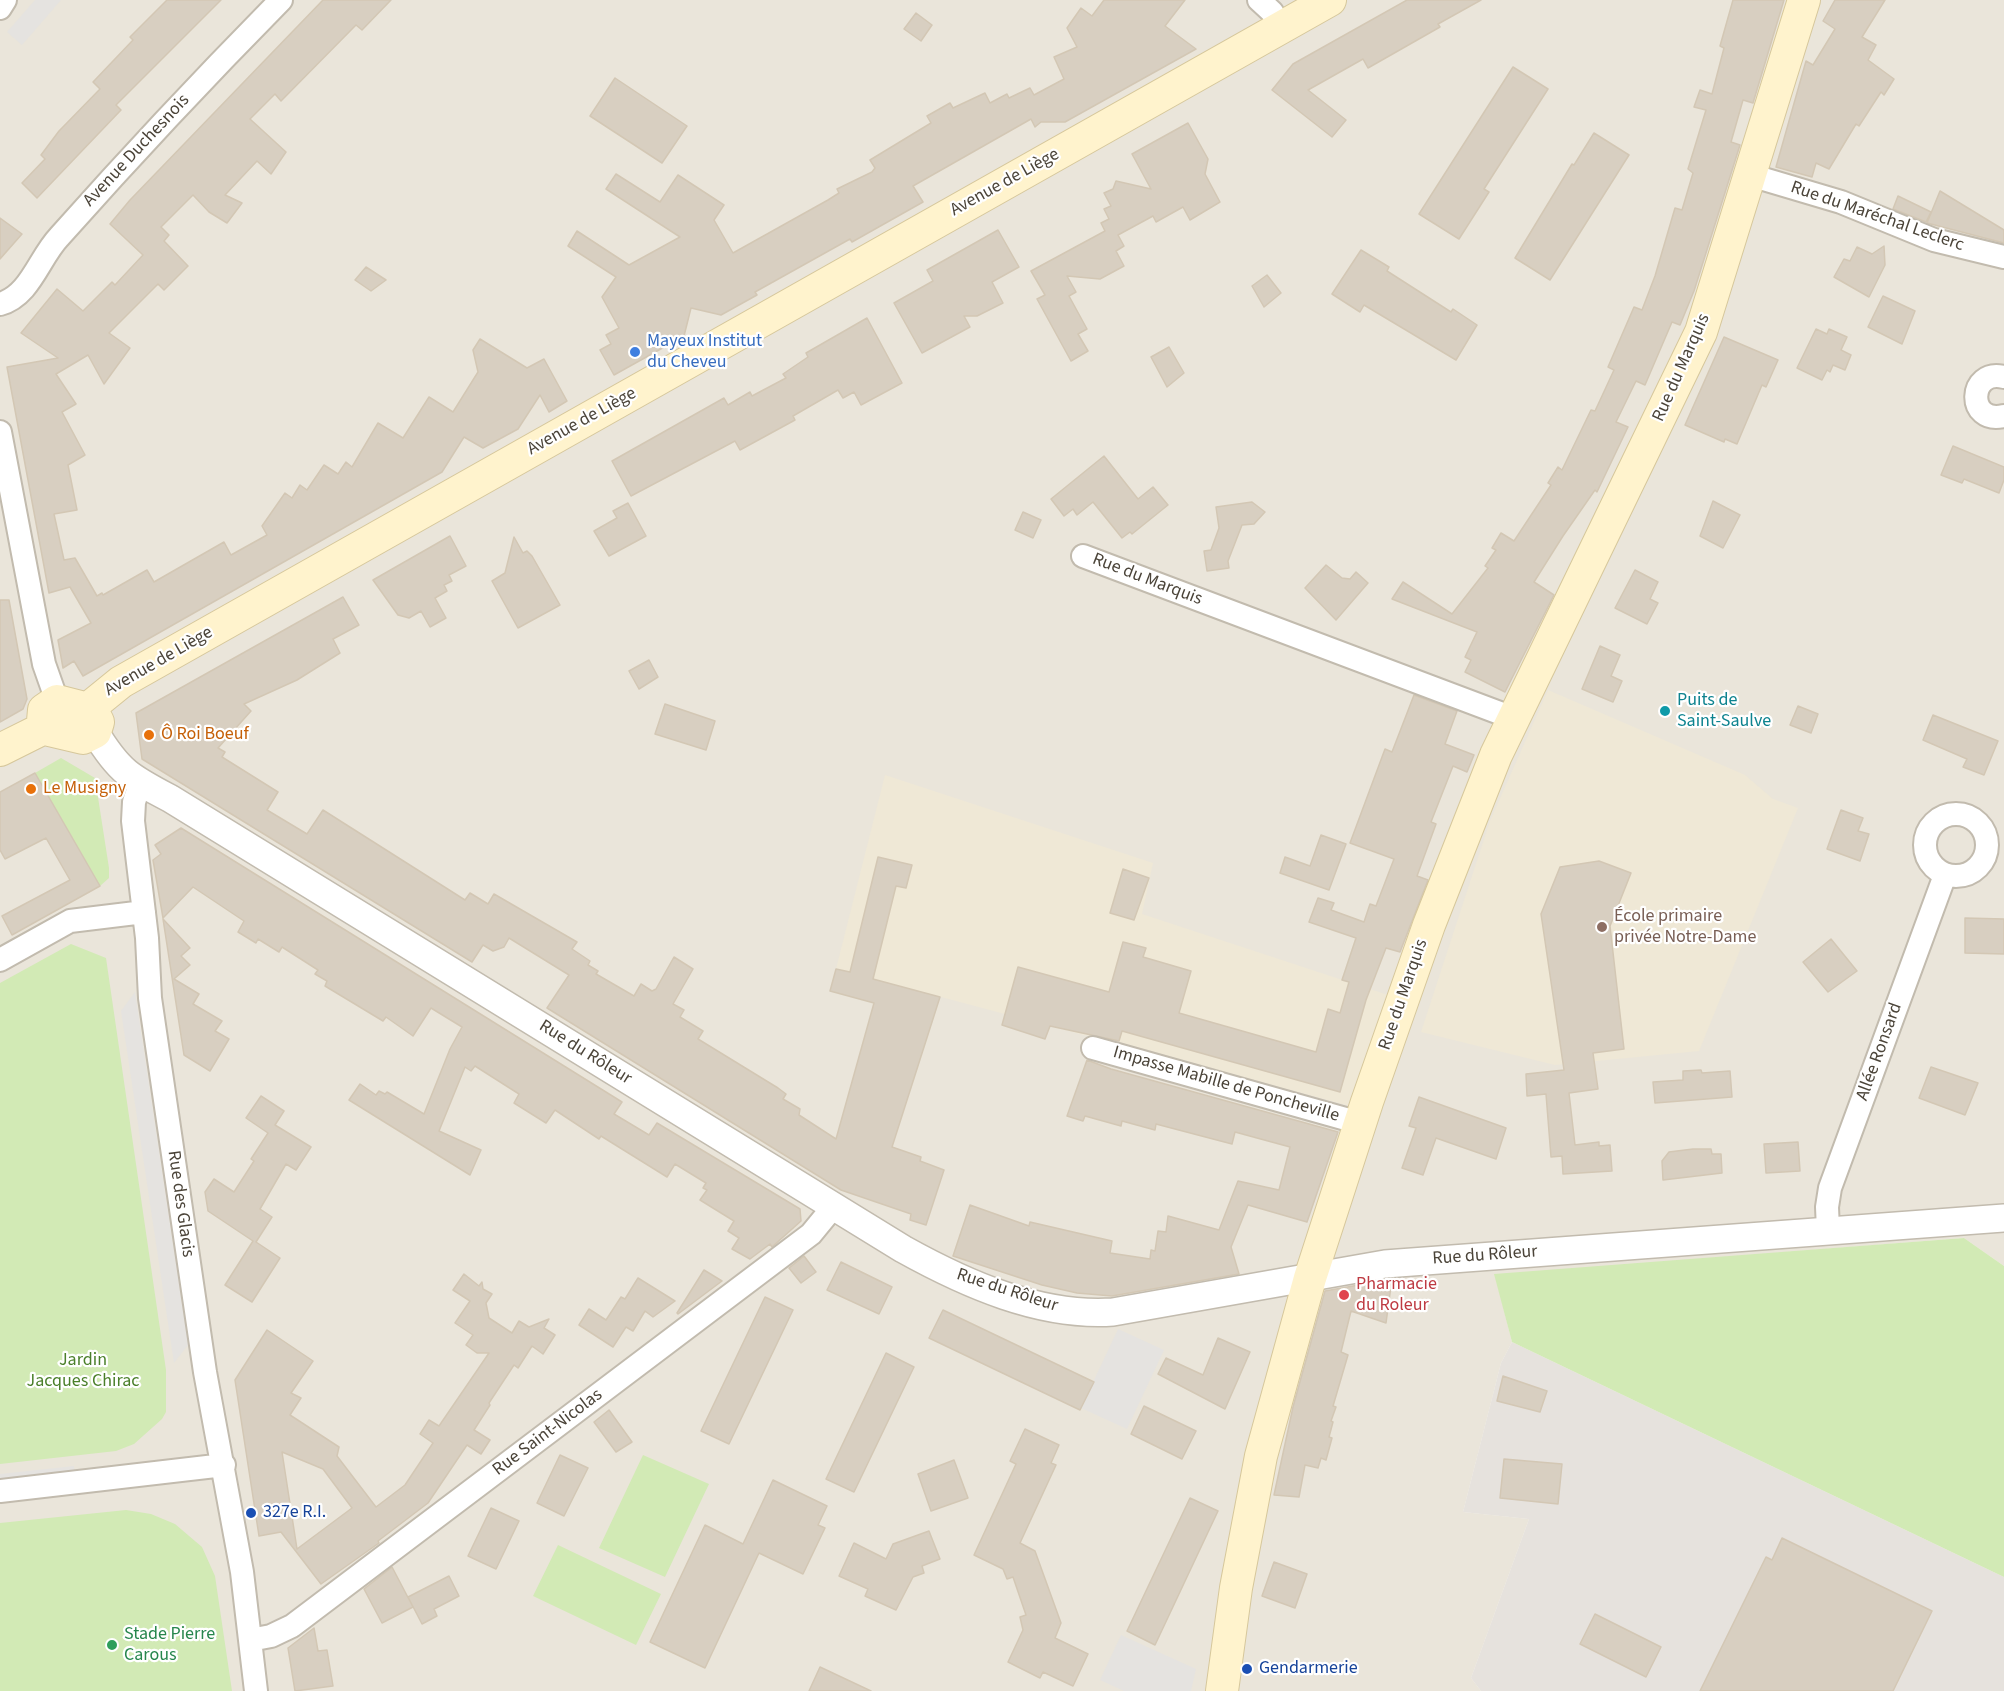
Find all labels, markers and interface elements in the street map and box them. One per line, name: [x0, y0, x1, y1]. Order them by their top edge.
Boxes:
street label: Avenue Duchesnois: [79, 90, 195, 212]
street label: Avenue de Liège: [947, 144, 1063, 222]
street label: Rue du Maréchal Leclerc: [1788, 177, 1966, 257]
street label: Rue du Marquis: [1649, 311, 1715, 425]
place label: Mayeux Institut du Cheveu: [647, 331, 762, 374]
marker: Mayeux Institut du Cheveu: [628, 345, 642, 359]
street label: Avenue de Liège: [524, 383, 640, 461]
street label: Rue du Marquis: [1089, 549, 1205, 611]
street label: Avenue de Liège: [101, 622, 217, 702]
place label: Puits de Saint-Saulve: [1677, 690, 1771, 732]
marker: Puits de Saint-Saulve: [1658, 704, 1672, 718]
place label: Ô Roi Boeuf: [161, 724, 249, 746]
marker: Ô Roi Boeuf: [142, 728, 156, 742]
place label: Le Musigny: [43, 778, 126, 800]
marker: Le Musigny: [24, 782, 38, 796]
place label: École primaire privée Notre-Dame: [1614, 906, 1756, 948]
marker: École primaire privée Notre-Dame: [1595, 920, 1609, 934]
street label: Rue du Marquis: [1375, 937, 1433, 1053]
street label: Allée Ronsard: [1852, 1000, 1908, 1104]
street label: Rue du Rôleur: [535, 1016, 635, 1090]
street label: Impasse Mabille de Poncheville: [1110, 1042, 1342, 1128]
street label: Rue des Glacis: [162, 1149, 198, 1259]
street label: Rue du Rôleur: [1432, 1242, 1538, 1270]
street label: Rue du Rôleur: [954, 1264, 1060, 1318]
place label: Pharmacie du Roleur: [1356, 1274, 1437, 1316]
marker: Pharmacie du Roleur: [1337, 1288, 1351, 1302]
park label: Jardin Jacques Chirac: [27, 1350, 139, 1392]
street label: Rue Saint-Nicolas: [489, 1385, 607, 1481]
place label: 327e R.I.: [263, 1502, 326, 1524]
marker: 327e R.I.: [244, 1506, 258, 1520]
place label: Stade Pierre Carous: [124, 1624, 215, 1666]
marker: Stade Pierre Carous: [105, 1638, 119, 1652]
place label: Gendarmerie: [1259, 1658, 1358, 1680]
marker: Gendarmerie: [1240, 1662, 1254, 1676]

